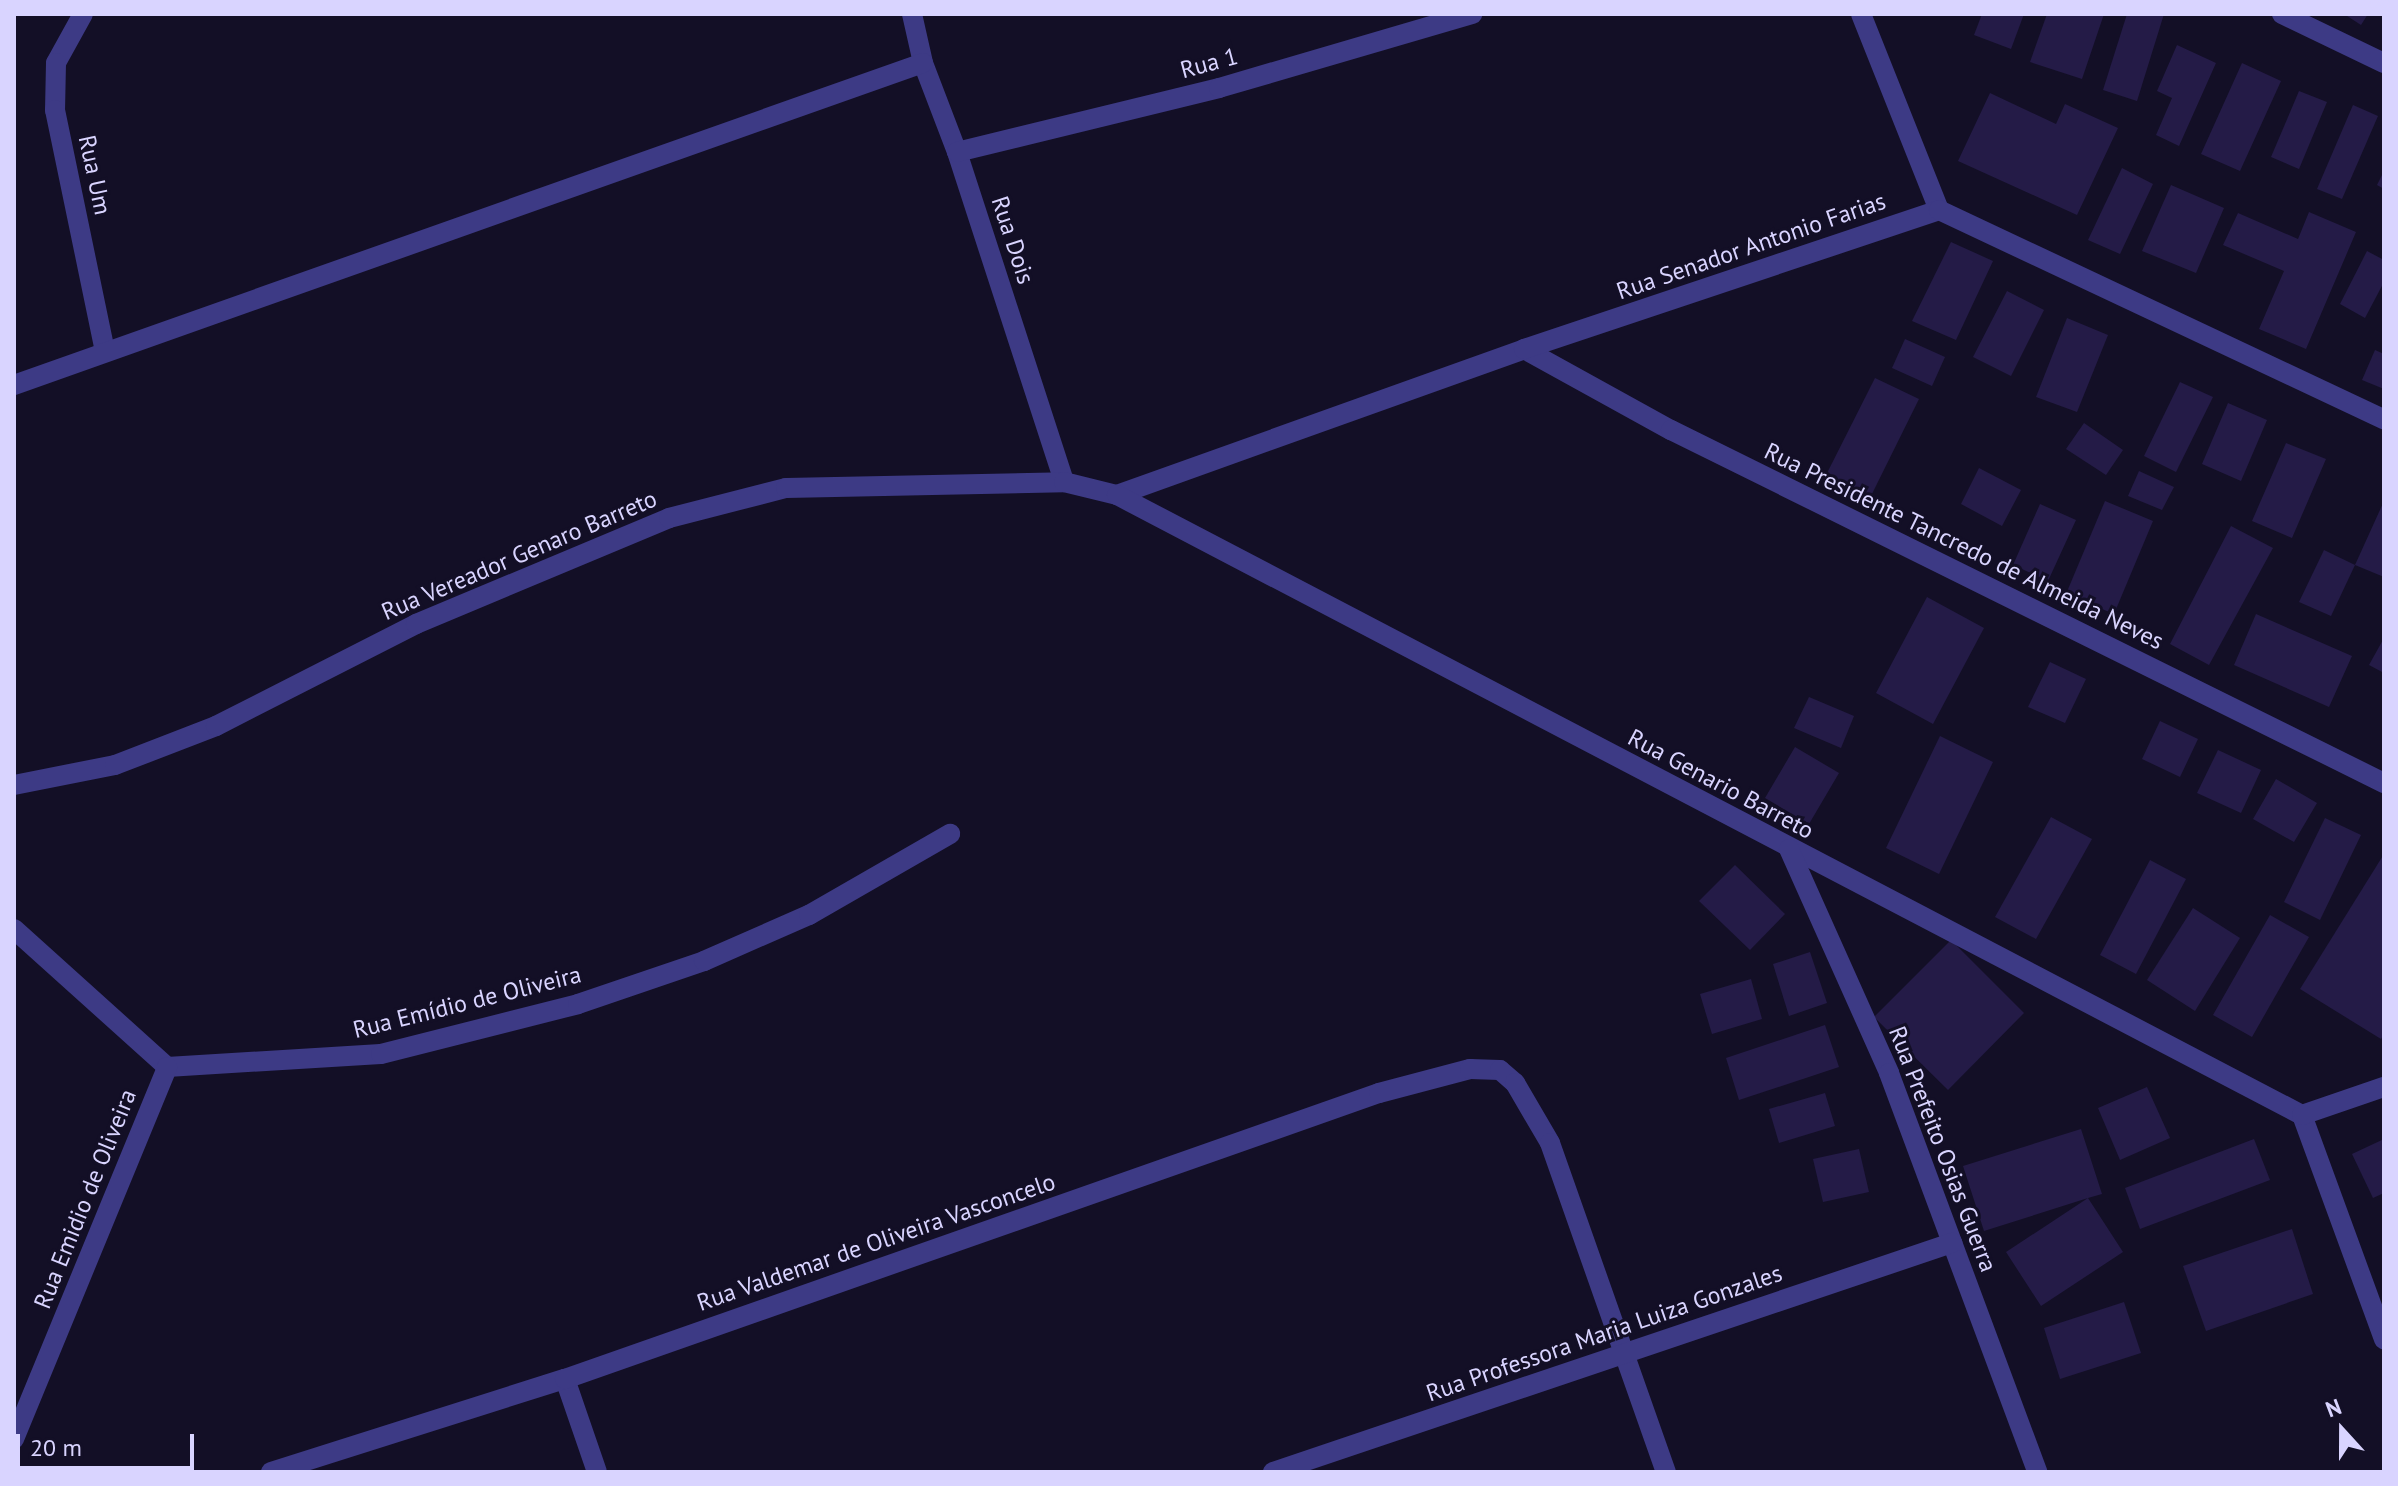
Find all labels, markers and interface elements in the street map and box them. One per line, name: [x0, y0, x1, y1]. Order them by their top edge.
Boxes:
street label: Rua 1: [1177, 42, 1241, 84]
street label: Rua Um: [73, 133, 117, 217]
street label: Rua Senador Antonio Farias: [1612, 186, 1890, 306]
street label: Rua Dois: [985, 193, 1041, 287]
street label: Rua Presidente Tancredo de Almeida Neves: [1759, 436, 2169, 656]
street label: Rua Vereador Genaro Barreto: [377, 484, 661, 626]
street label: Rua Genario Barreto: [1623, 723, 1819, 845]
street label: Rua Emídio de Oliveira: [350, 960, 584, 1044]
street label: Rua Prefeito Osias Guerra: [1883, 1022, 2003, 1276]
street label: Rua Emidio de Oliveira: [28, 1085, 142, 1313]
street label: Rua Valdemar de Oliveira Vasconcelo: [692, 1167, 1060, 1317]
street label: Rua Professora Maria Luiza Gonzales: [1422, 1258, 1786, 1408]
north arrow: [2302, 1390, 2382, 1470]
text: N: [2322, 1392, 2345, 1423]
scale bar: [20, 1418, 198, 1468]
text: 20 m: [30, 1432, 82, 1463]

